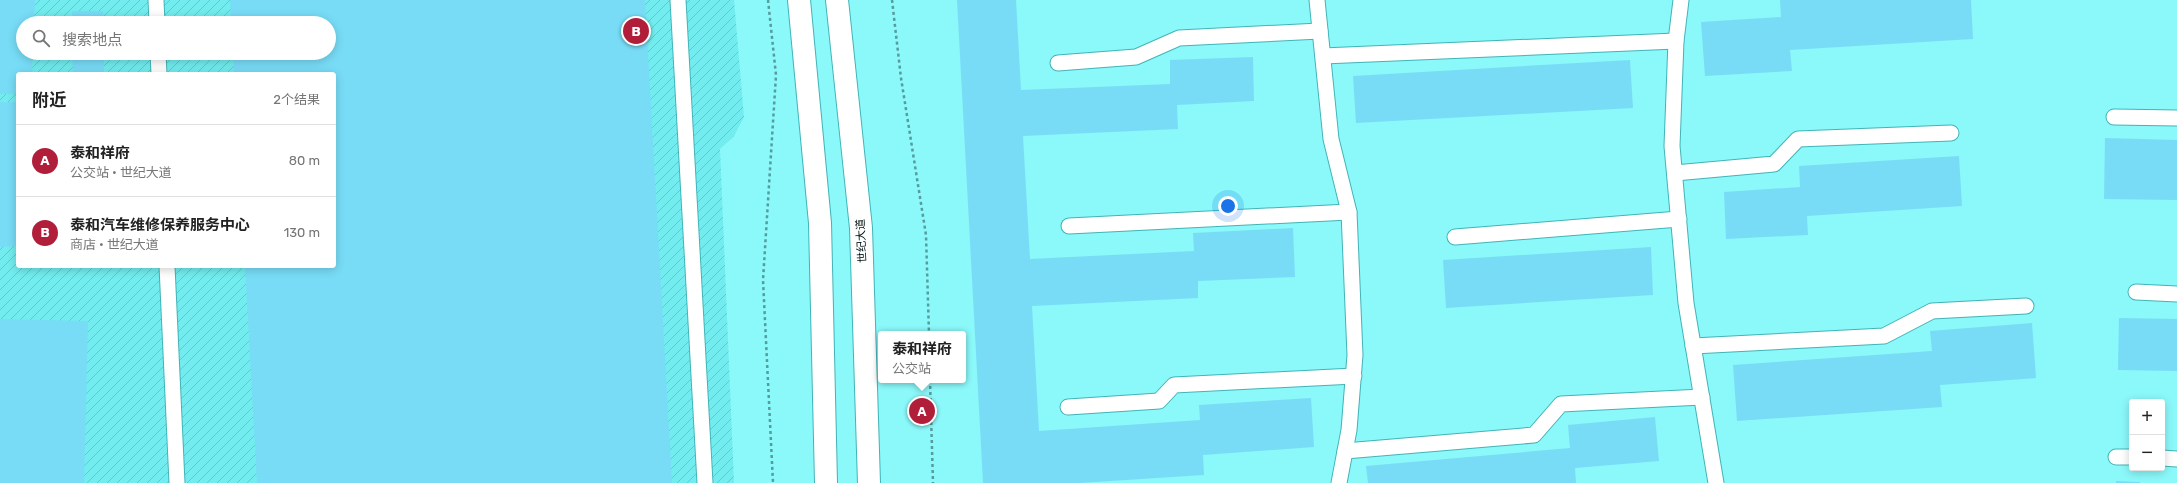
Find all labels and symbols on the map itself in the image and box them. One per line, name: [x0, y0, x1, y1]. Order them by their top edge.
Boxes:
pin: B: [623, 16, 649, 46]
your location: [1218, 196, 1238, 216]
street label: 世纪大道: [854, 219, 869, 263]
pin: A: [909, 396, 935, 426]

